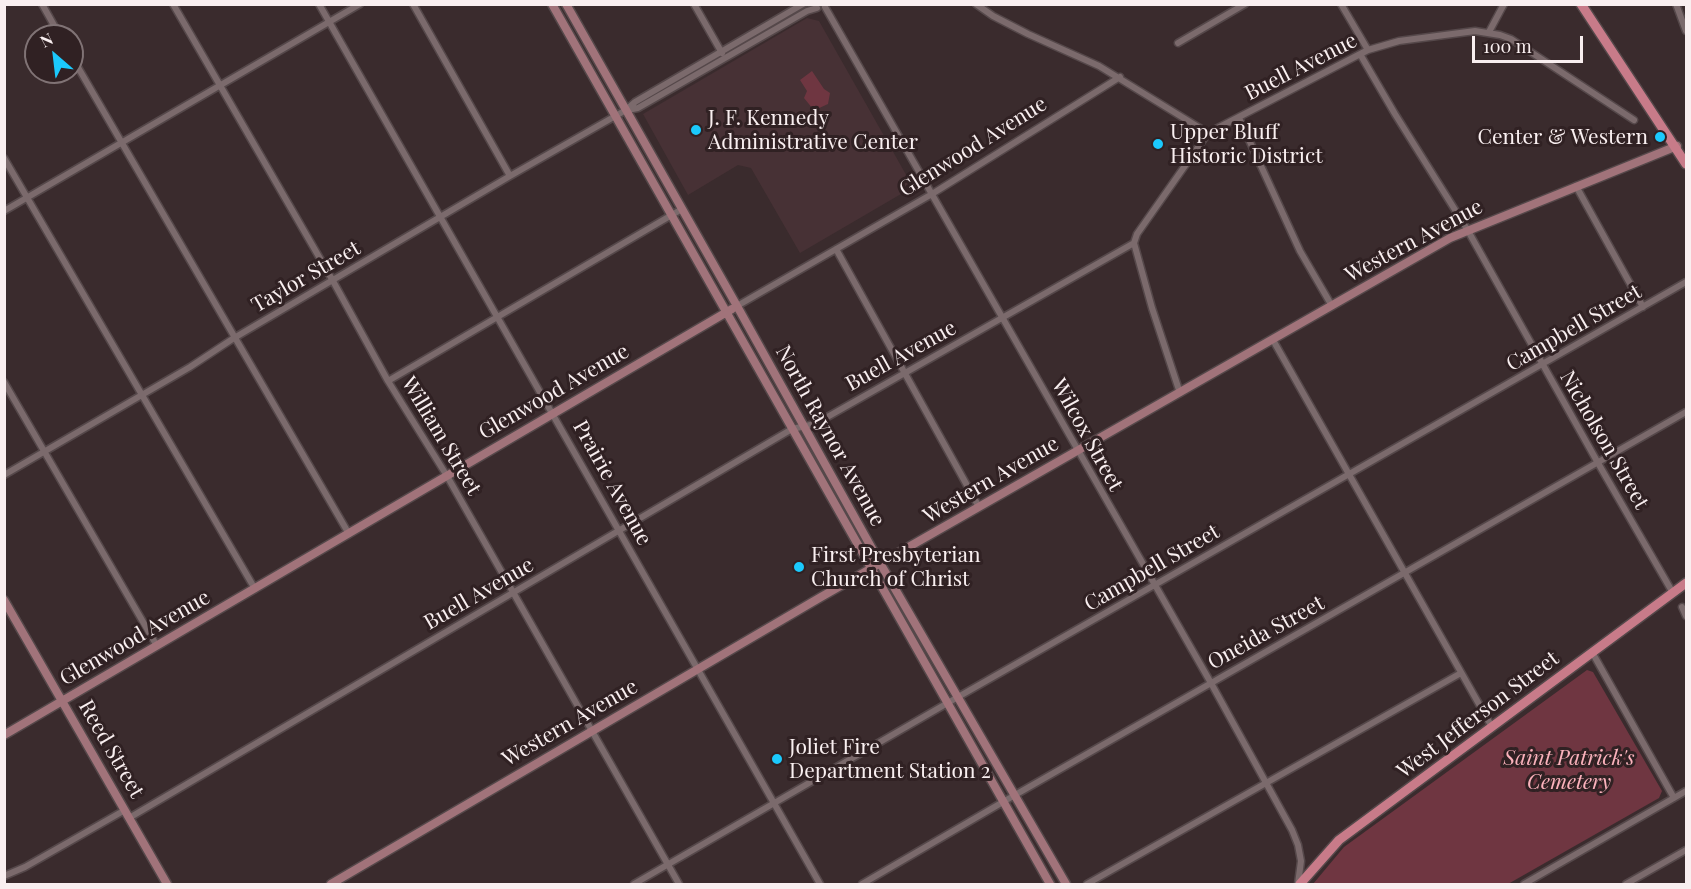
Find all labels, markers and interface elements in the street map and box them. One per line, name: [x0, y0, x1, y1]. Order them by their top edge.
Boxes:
north arrow: [24, 24, 84, 84]
scale bar: [1475, 24, 1586, 62]
text: N: [36, 27, 56, 51]
street label: Buell Avenue: [1241, 28, 1361, 106]
text: 100 m: [1483, 34, 1532, 58]
street label: Glenwood Avenue: [895, 91, 1051, 203]
place label: J. F. Kennedy Administrative Center: [708, 105, 918, 155]
place label: Upper Bluff Historic District: [1170, 119, 1323, 169]
marker: J. F. Kennedy Administrative Center: [689, 123, 703, 137]
place label: Center & Western: [1477, 124, 1648, 150]
marker: Center & Western: [1653, 130, 1667, 144]
marker: Upper Bluff Historic District: [1151, 137, 1165, 151]
street label: Western Avenue: [1341, 194, 1487, 288]
street label: Taylor Street: [247, 236, 365, 318]
street label: Campbell Street: [1502, 279, 1646, 377]
street label: Buell Avenue: [841, 315, 961, 397]
street label: Glenwood Avenue: [474, 339, 634, 445]
street label: North Raynor Avenue: [770, 341, 890, 531]
street label: Nicholson Street: [1554, 366, 1654, 514]
street label: William Street: [396, 372, 486, 500]
street label: Wilcox Street: [1046, 375, 1128, 495]
street label: Prairie Avenue: [567, 416, 657, 550]
street label: Western Avenue: [919, 431, 1063, 529]
street label: Campbell Street: [1080, 519, 1224, 617]
place label: First Presbyterian Church of Christ: [811, 542, 980, 592]
street label: Buell Avenue: [420, 552, 538, 636]
marker: First Presbyterian Church of Christ: [792, 560, 806, 574]
street label: Glenwood Avenue: [55, 585, 215, 691]
street label: Oneida Street: [1203, 591, 1329, 675]
street label: West Jefferson Street: [1392, 646, 1564, 784]
street label: Western Avenue: [498, 674, 642, 772]
street label: Reed Street: [73, 696, 149, 802]
place label: Joliet Fire Department Station 2: [789, 734, 991, 784]
park label: Saint Patrick's Cemetery: [1504, 745, 1634, 795]
marker: Joliet Fire Department Station 2: [770, 752, 784, 766]

